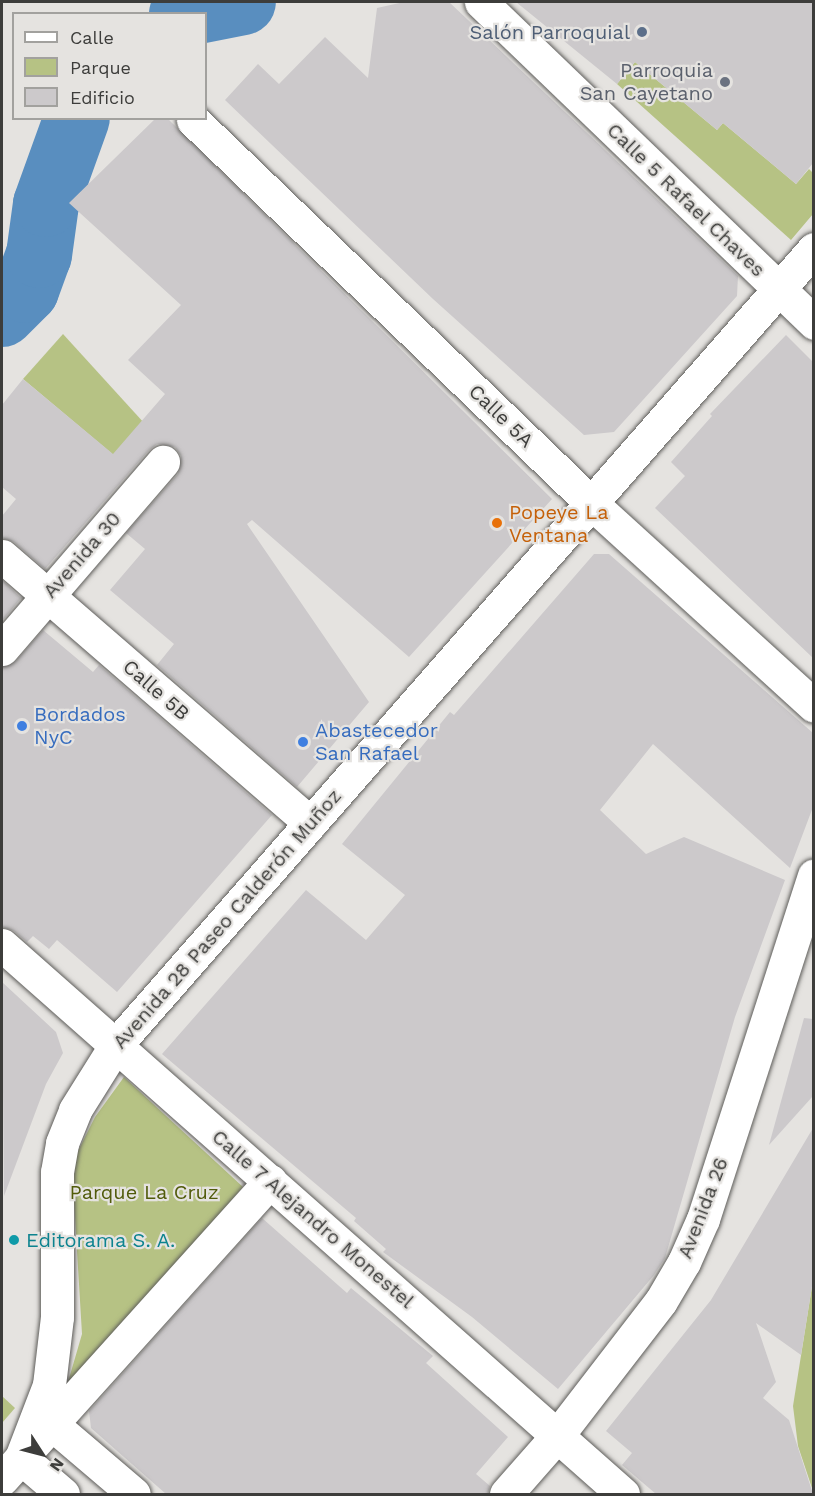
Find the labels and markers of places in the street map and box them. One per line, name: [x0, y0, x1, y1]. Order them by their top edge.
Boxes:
place label: Salón Parroquial: [470, 20, 630, 44]
marker: Salón Parroquial: [635, 25, 649, 39]
place label: Parroquia San Cayetano: [580, 58, 713, 105]
marker: Parroquia San Cayetano: [718, 75, 732, 89]
place label: Popeye La Ventana: [509, 500, 609, 547]
marker: Popeye La Ventana: [490, 516, 504, 530]
place label: Bordados NyC: [34, 702, 126, 749]
place label: Abastecedor San Rafael: [315, 718, 438, 765]
marker: Bordados NyC: [15, 719, 29, 733]
marker: Abastecedor San Rafael: [296, 735, 310, 749]
place label: Editorama S. A.: [26, 1228, 177, 1252]
marker: Editorama S. A.: [7, 1233, 21, 1247]

